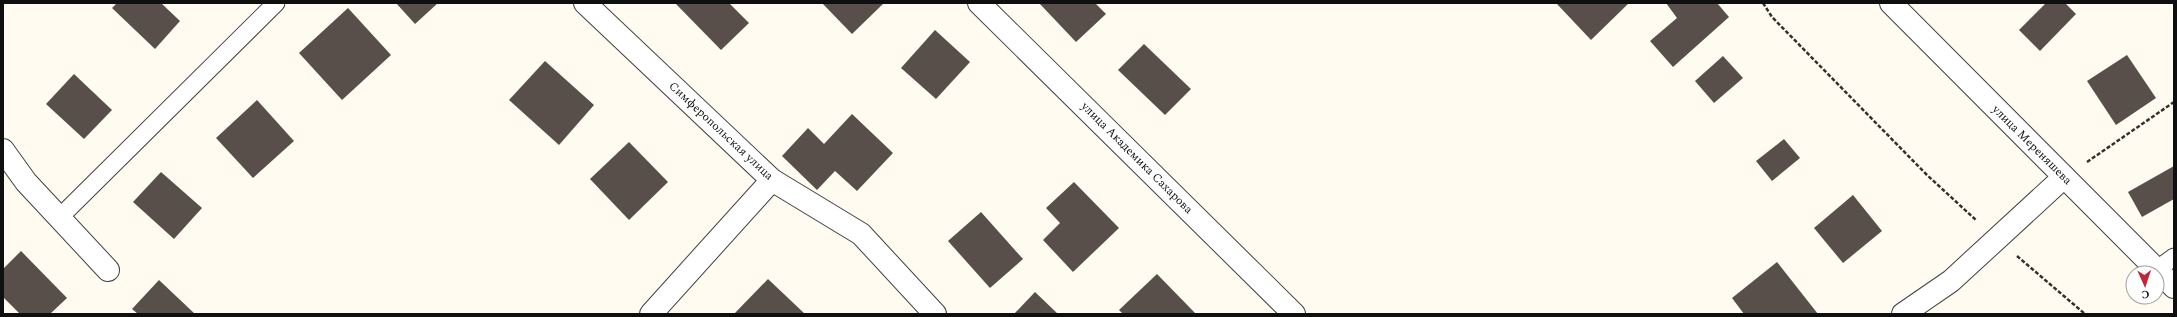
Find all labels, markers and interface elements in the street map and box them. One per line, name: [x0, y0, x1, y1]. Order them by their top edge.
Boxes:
street label: Симферопольская улица: [664, 77, 778, 185]
street label: улица Академика Сахарова: [1076, 97, 1198, 219]
street label: улица Мереняшева: [1987, 100, 2076, 189]
north arrow: [2125, 265, 2165, 305]
text: С: [2141, 286, 2150, 303]

